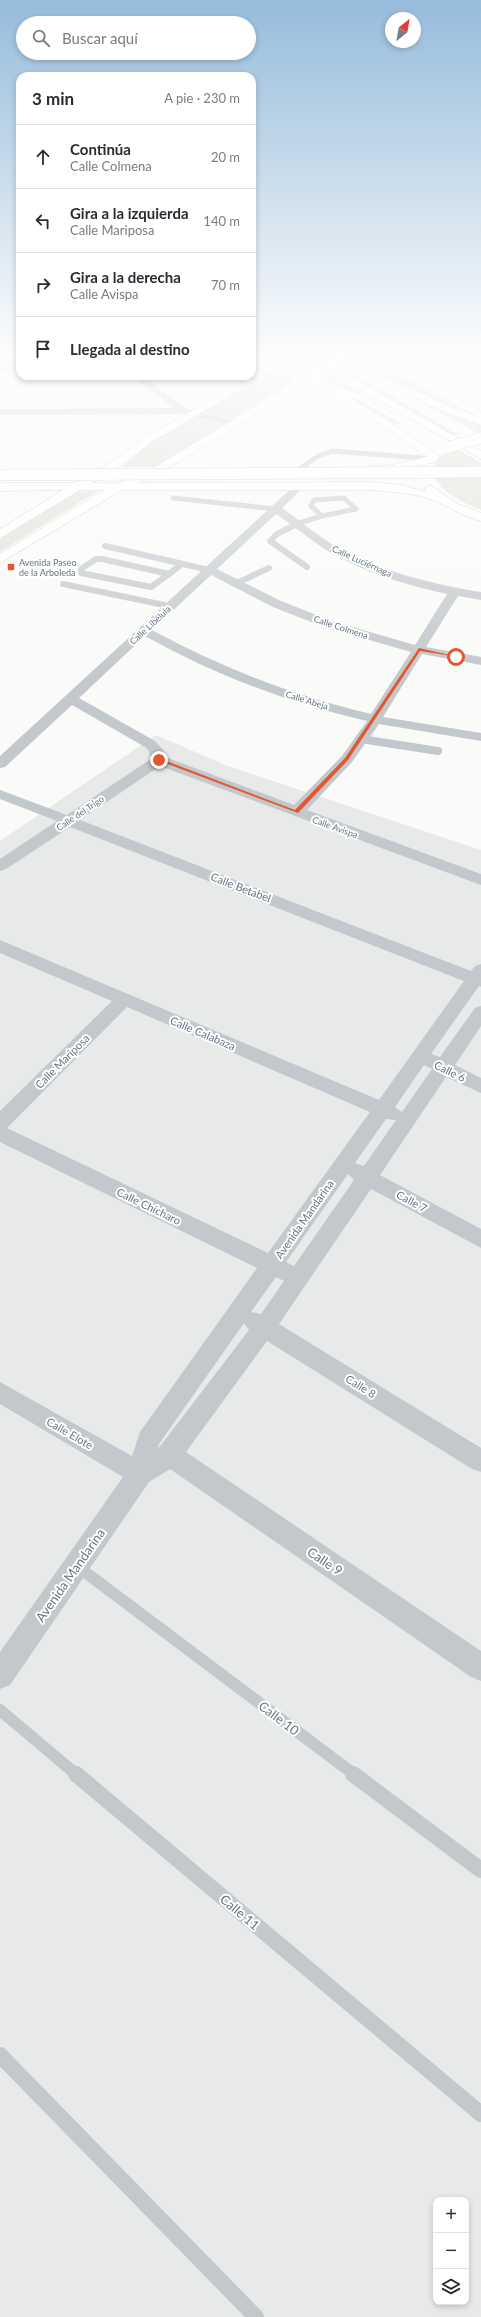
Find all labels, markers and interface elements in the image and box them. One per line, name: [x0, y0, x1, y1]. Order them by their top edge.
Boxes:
north arrow: [385, 12, 421, 48]
search box: [16, 16, 256, 60]
icon: search: [30, 27, 52, 49]
text: Buscar aquí: [62, 29, 138, 47]
text: 3 min: [32, 88, 74, 109]
text: A pie · 230 m: [164, 90, 240, 106]
text: Continúa: [70, 140, 131, 158]
icon: ahead: [32, 146, 54, 168]
text: 20 m: [211, 149, 240, 165]
text: Calle Colmena: [70, 158, 152, 174]
text: Gira a la izquierda: [70, 204, 189, 222]
icon: left: [32, 210, 54, 232]
text: 140 m: [203, 213, 240, 229]
text: Calle Mariposa: [70, 222, 154, 238]
text: Gira a la derecha: [70, 268, 181, 286]
icon: right: [32, 274, 54, 296]
text: 70 m: [211, 277, 240, 293]
text: Calle Avispa: [70, 286, 139, 302]
icon: arrive: [32, 338, 54, 360]
text: Llegada al destino: [70, 340, 190, 358]
street label: Calle Luciérnaga: [330, 543, 394, 579]
place label: Avenida Paseo de la Arboleda: [19, 557, 77, 578]
marker: Avenida Paseo de la Arboleda: [6, 562, 16, 572]
street label: Calle Libélula: [127, 603, 173, 647]
street label: Calle Colmena: [312, 613, 370, 641]
route start: [447, 648, 465, 666]
street label: Calle Abeja: [284, 688, 330, 712]
route end: [150, 751, 168, 769]
street label: Calle del Trigo: [54, 793, 106, 833]
street label: Calle Avispa: [311, 814, 359, 840]
street label: Calle Betabel: [209, 870, 273, 904]
street label: Calle Calabaza: [168, 1013, 238, 1053]
street label: Calle Mariposa: [32, 1031, 92, 1091]
street label: Calle 6: [432, 1058, 468, 1084]
street label: Avenida Mandarina: [272, 1177, 336, 1261]
street label: Calle Chícharo: [115, 1185, 183, 1227]
street label: Calle 7: [394, 1188, 430, 1214]
street label: Calle 8: [344, 1372, 378, 1400]
street label: Calle Elote: [44, 1415, 96, 1452]
street label: Avenida Mandarina: [32, 1525, 108, 1625]
street label: Calle 9: [304, 1543, 346, 1579]
street label: Calle 10: [256, 1698, 303, 1739]
street label: Calle 11: [217, 1891, 263, 1933]
map controls: [433, 2197, 469, 2305]
button: +: [433, 2197, 469, 2233]
button: −: [433, 2233, 469, 2269]
button: layers: [433, 2269, 469, 2305]

